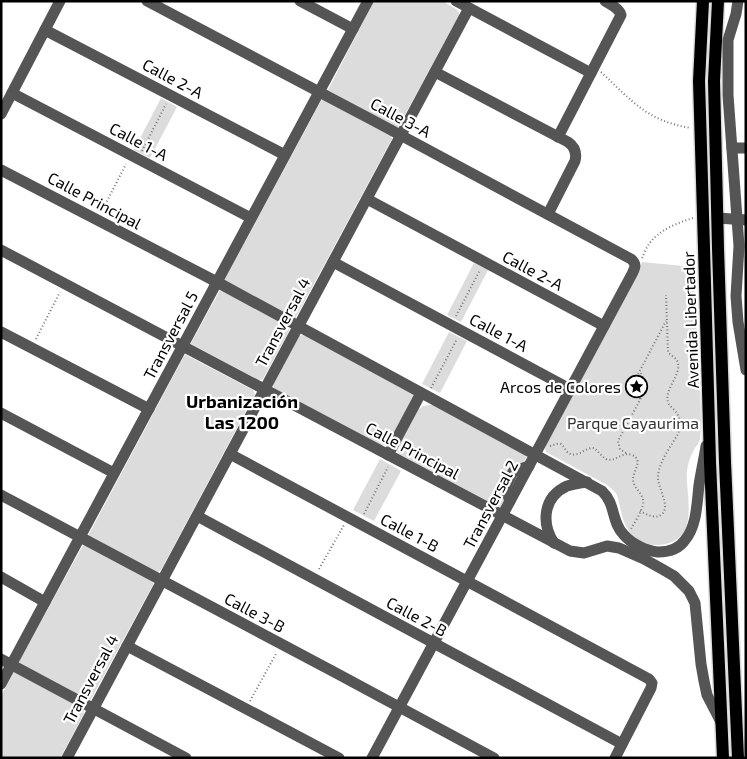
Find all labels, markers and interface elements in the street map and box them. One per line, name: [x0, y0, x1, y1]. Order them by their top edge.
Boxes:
street label: Calle 2-A: [140, 54, 207, 102]
street label: Calle 3-A: [368, 93, 434, 141]
street label: Calle 1-A: [107, 118, 171, 164]
street label: Calle Principal: [45, 167, 145, 233]
street label: Calle 2-A: [500, 246, 567, 294]
street label: Avenida Libertador: [678, 250, 702, 389]
street label: Transversal 4: [251, 274, 314, 370]
street label: Transversal 5: [139, 288, 201, 382]
street label: Calle 1-A: [467, 309, 531, 355]
place icon: Arcos de Colores: [625, 374, 649, 398]
place label: Arcos de Colores: [500, 377, 621, 396]
district label: Urbanización Las 1200: [186, 390, 298, 433]
park label: Parque Cayaurima: [567, 413, 699, 432]
street label: Calle Principal: [363, 417, 463, 483]
street label: Transversal 2: [459, 456, 521, 552]
street label: Calle 1-B: [378, 509, 442, 555]
street label: Calle 3-B: [222, 588, 288, 636]
street label: Calle 2-B: [384, 592, 450, 640]
street label: Transversal 4: [59, 631, 122, 727]

